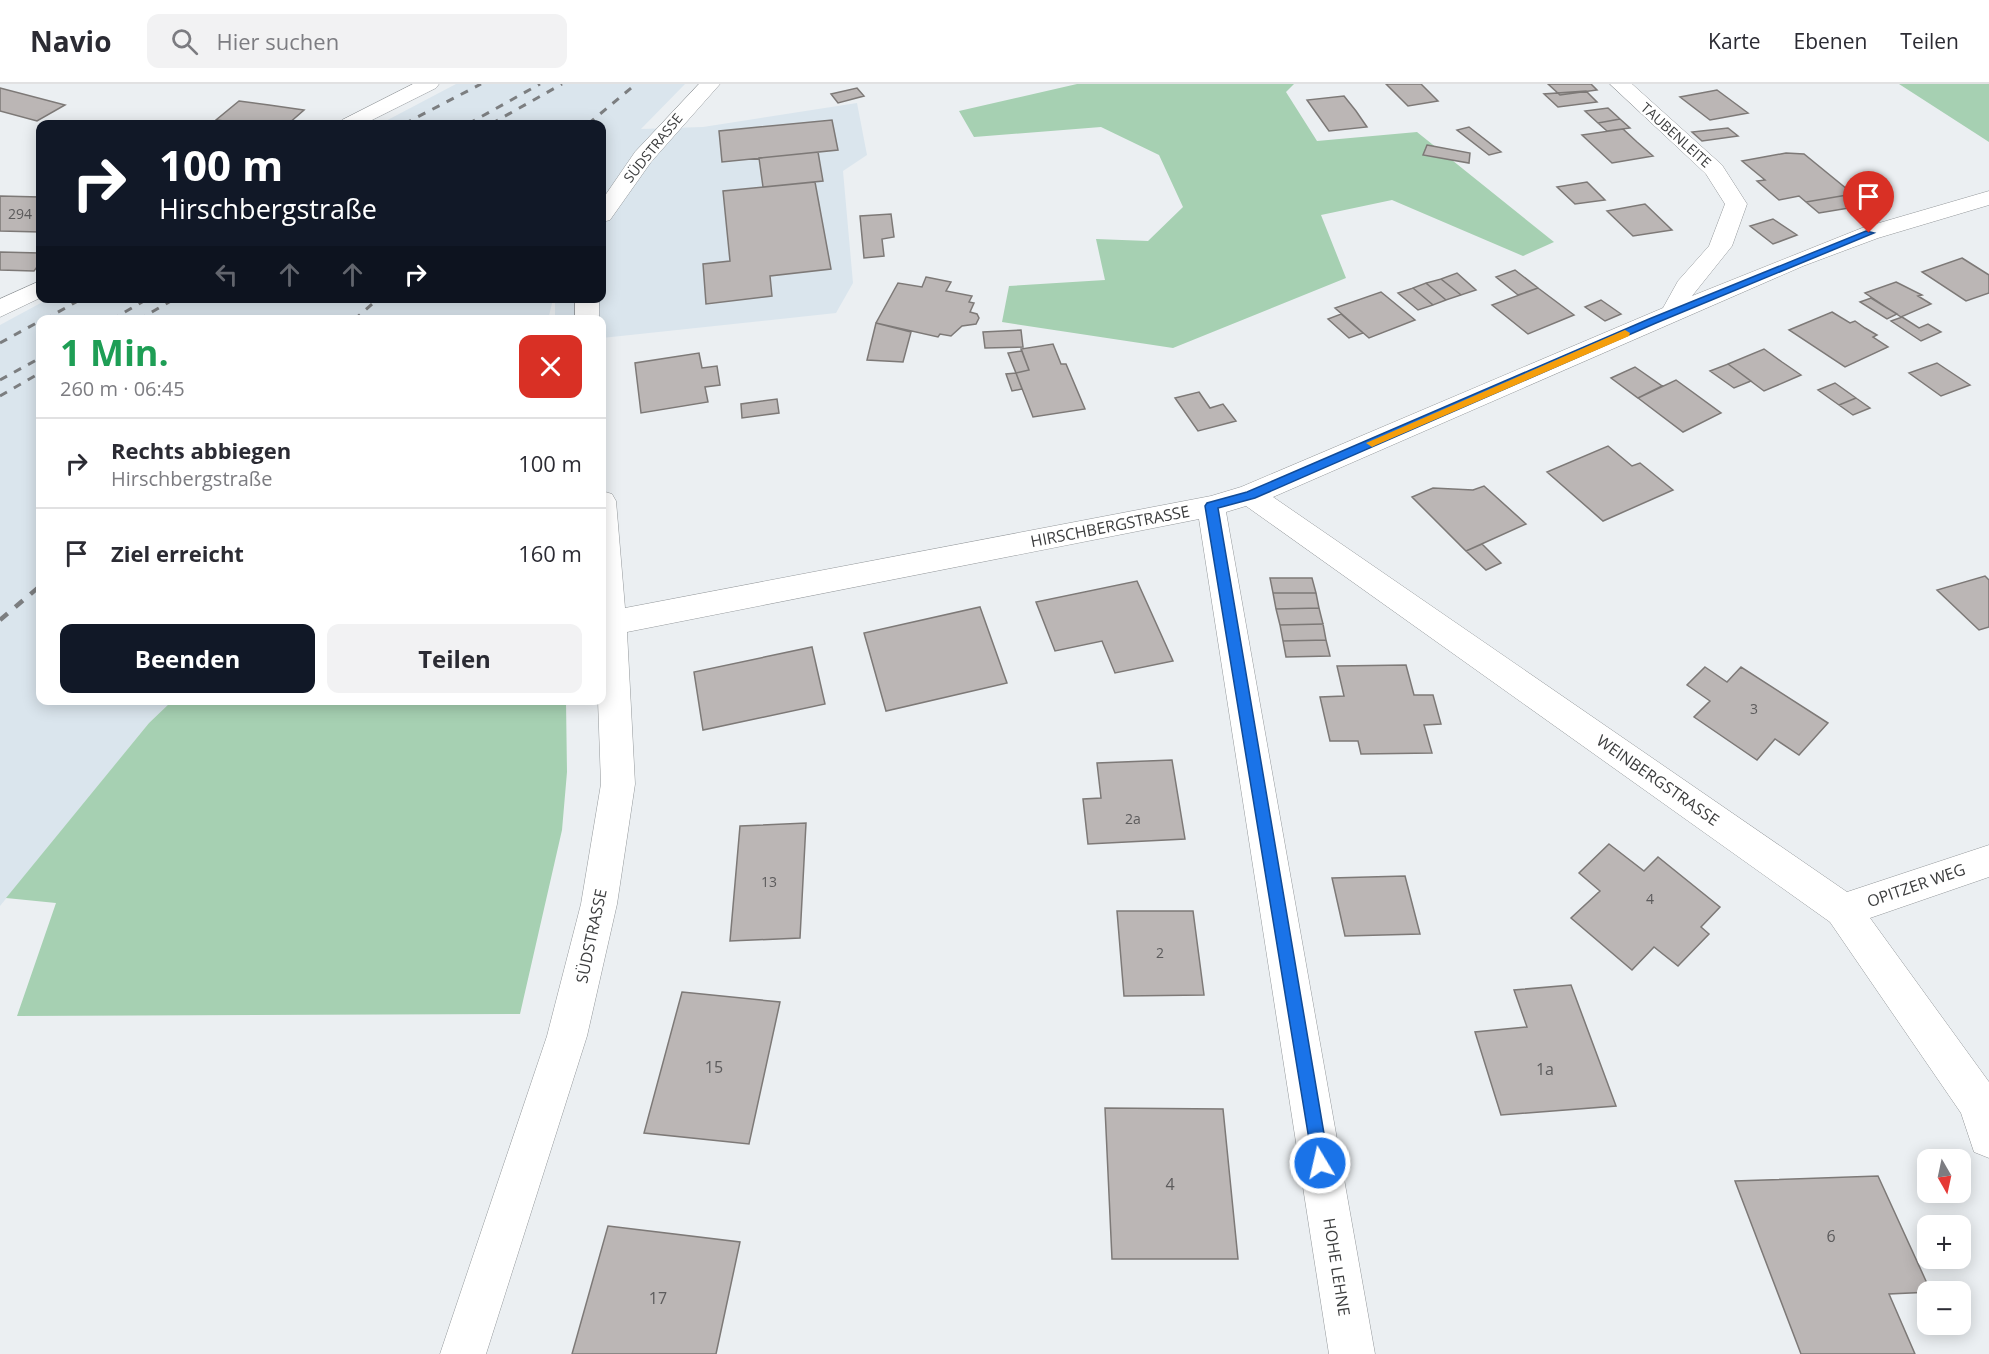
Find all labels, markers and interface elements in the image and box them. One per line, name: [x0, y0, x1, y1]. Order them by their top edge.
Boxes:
search box: [147, 14, 567, 68]
text: Navio: [30, 22, 111, 60]
icon: search: [168, 25, 201, 58]
text: Hier suchen: [216, 26, 339, 56]
text: Karte: [1708, 27, 1761, 55]
text: Ebenen: [1794, 27, 1867, 55]
text: Teilen: [1900, 27, 1959, 55]
street label: TAUBENLEITE: [1637, 98, 1716, 171]
street label: SÜDSTRASSE: [619, 109, 686, 186]
text: 100 m: [159, 136, 283, 193]
icon: right: [60, 144, 138, 222]
pin: [1843, 171, 1894, 233]
icon: arrive: [1852, 180, 1885, 213]
text: Hirschbergstraße: [159, 190, 377, 227]
house number: 294: [8, 204, 32, 223]
icon: left: [210, 258, 243, 291]
icon: ahead: [273, 258, 306, 291]
icon: ahead: [336, 258, 369, 291]
icon: right: [399, 258, 432, 291]
text: 1 Min.: [60, 328, 169, 377]
button: close: [519, 335, 582, 398]
text: 260 m · 06:45: [60, 375, 185, 402]
text: Rechts abbiegen: [111, 435, 291, 465]
icon: right: [60, 447, 93, 480]
text: 100 m: [518, 448, 582, 478]
text: Hirschbergstraße: [111, 465, 272, 492]
street label: HIRSCHBERGSTRASSE: [1029, 500, 1191, 552]
icon: arrive: [60, 537, 93, 570]
text: Ziel erreicht: [111, 538, 244, 568]
text: 160 m: [518, 538, 582, 568]
button: Beenden: [60, 624, 315, 693]
button: Teilen: [327, 624, 582, 693]
house number: 3: [1750, 699, 1758, 718]
street label: WEINBERGSTRASSE: [1592, 729, 1724, 831]
house number: 2a: [1125, 809, 1141, 828]
street label: OPITZER WEG: [1864, 858, 1968, 912]
house number: 13: [761, 872, 777, 891]
street label: SÜDSTRASSE: [570, 887, 612, 985]
house number: 4: [1646, 889, 1654, 908]
house number: 2: [1156, 943, 1164, 962]
house number: 15: [705, 1056, 723, 1078]
house number: 1a: [1536, 1058, 1554, 1080]
position arrow: [1288, 1131, 1352, 1195]
north arrow: [1917, 1149, 1971, 1203]
map controls: [1917, 1149, 1971, 1335]
house number: 4: [1165, 1173, 1175, 1195]
button: +: [1917, 1215, 1971, 1269]
street label: HOHE LEHNE: [1318, 1216, 1356, 1318]
house number: 6: [1826, 1225, 1836, 1247]
button: −: [1917, 1281, 1971, 1335]
house number: 17: [649, 1287, 667, 1309]

